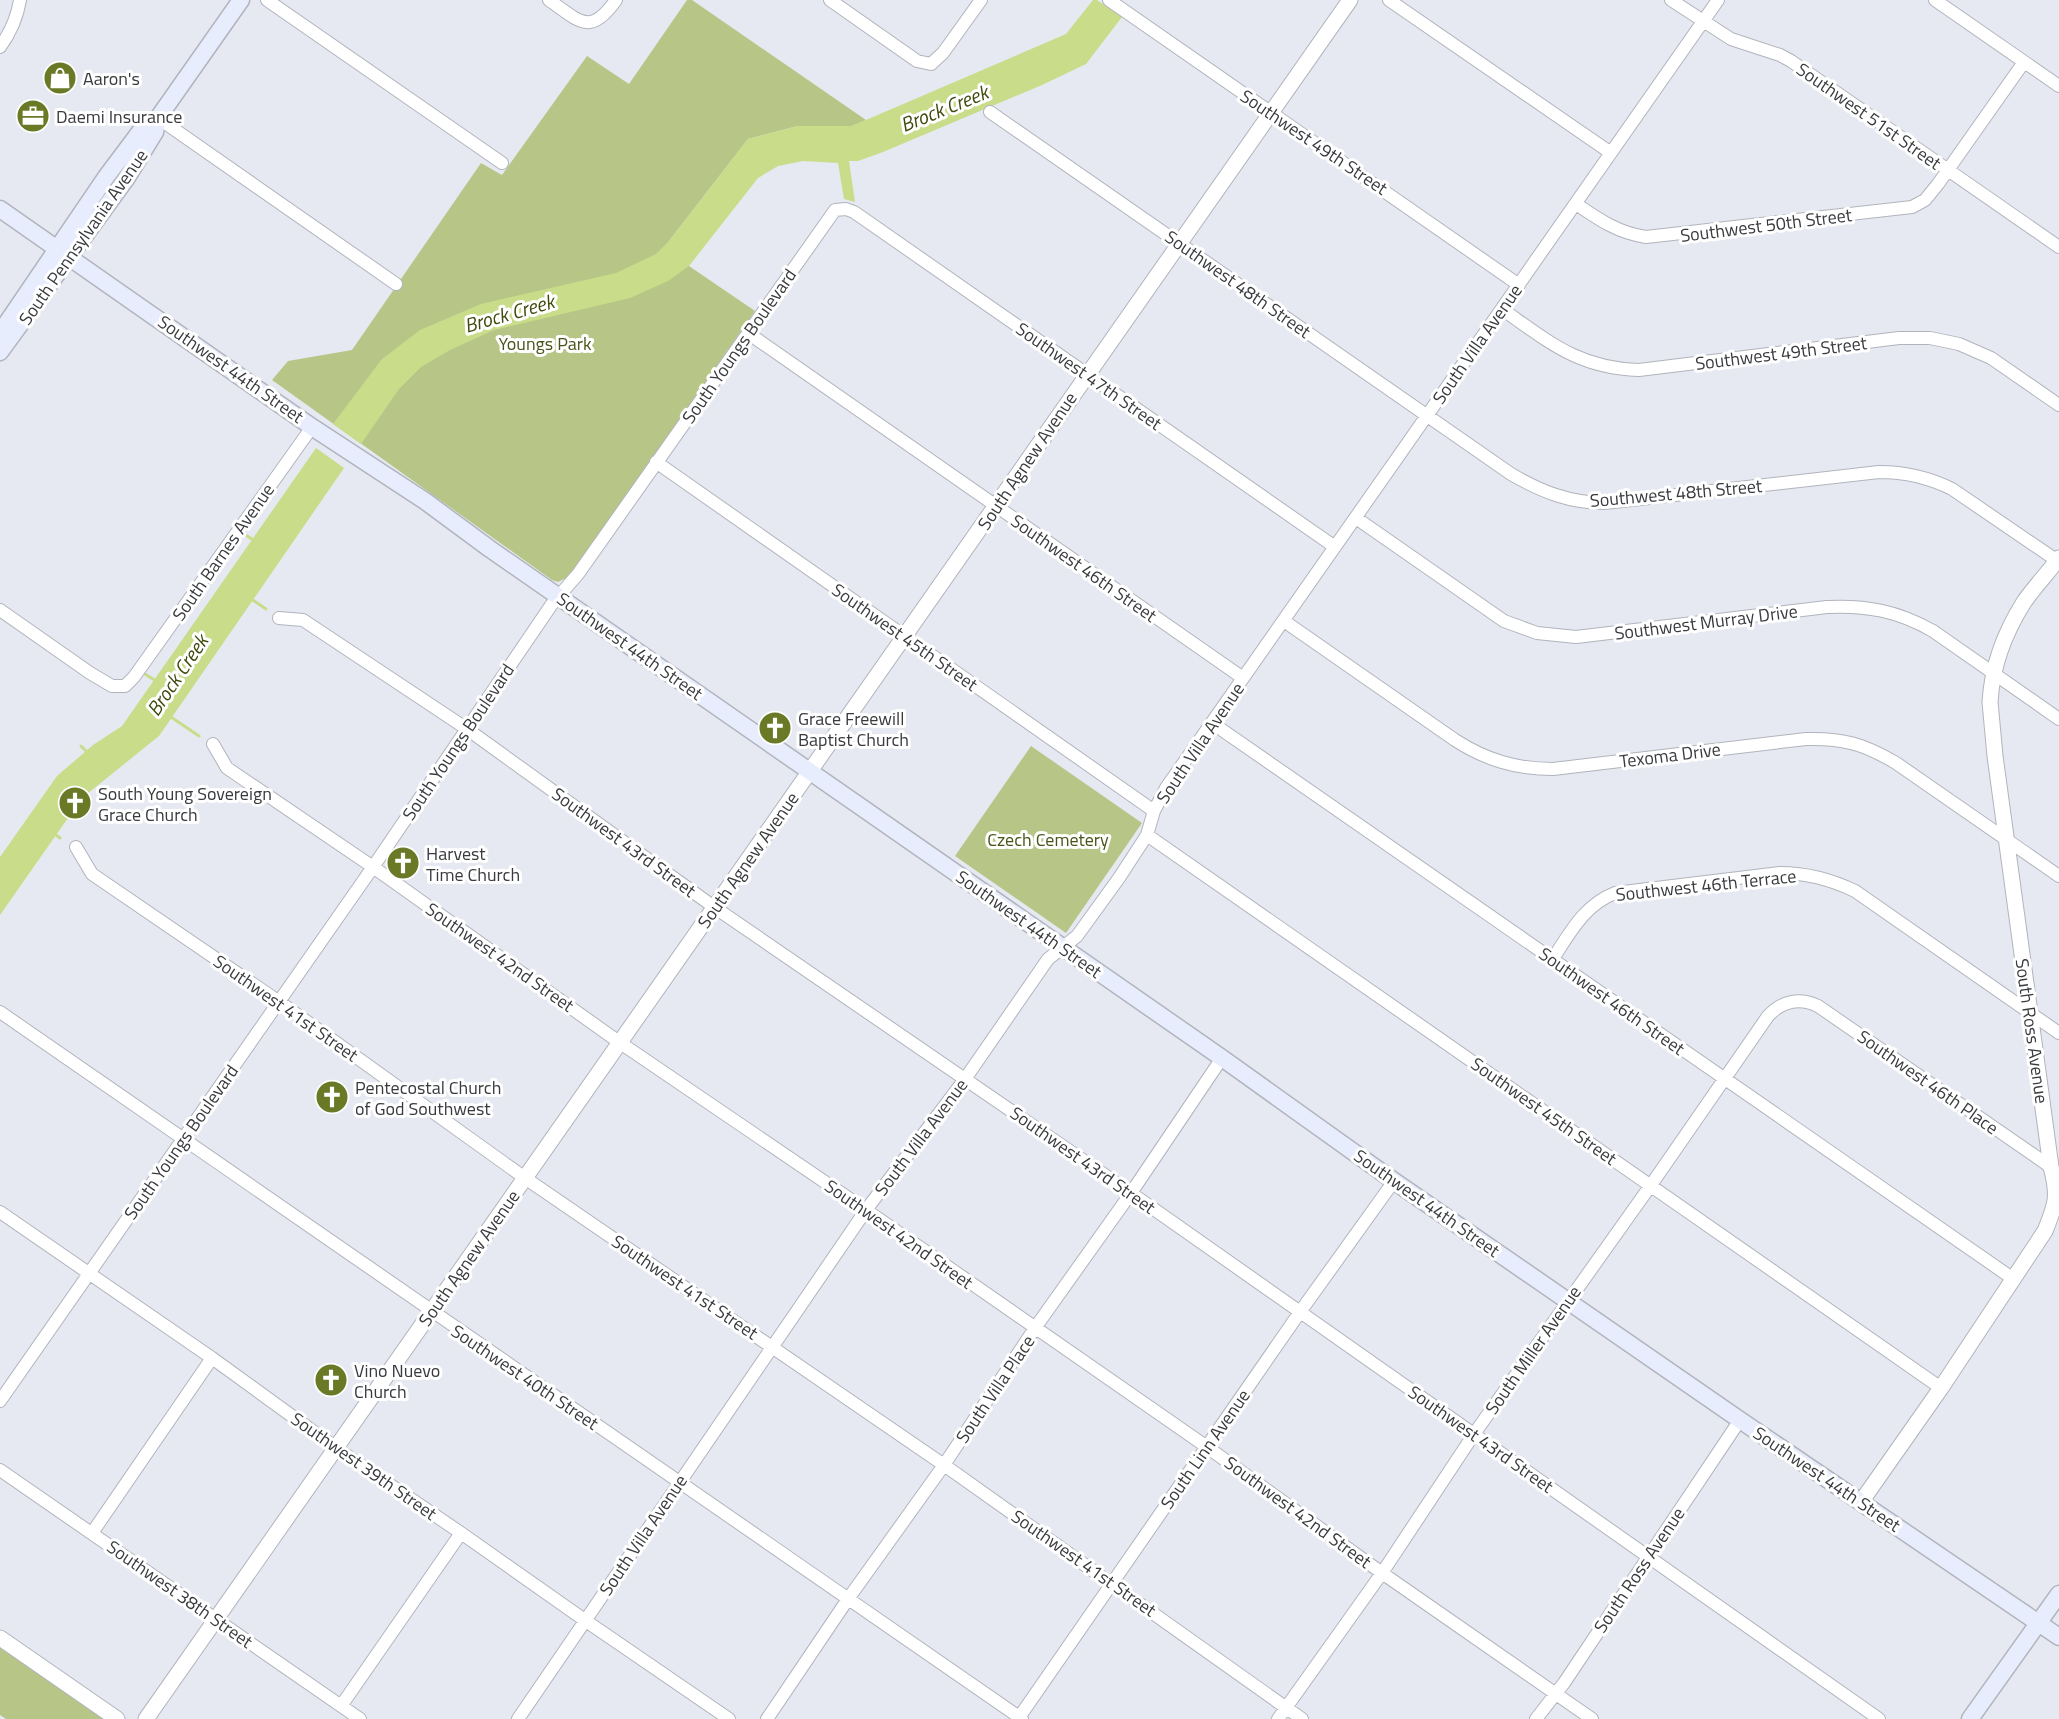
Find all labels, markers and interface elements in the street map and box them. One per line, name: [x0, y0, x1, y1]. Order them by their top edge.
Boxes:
street label: Southwest 51st Street: [1791, 56, 1947, 177]
shop icon: Aaron's: [42, 60, 78, 96]
place label: Aaron's: [83, 65, 140, 92]
water label: Brock Creek: [895, 76, 995, 140]
street label: Southwest 49th Street: [1235, 83, 1394, 202]
office icon: Daemi Insurance: [15, 98, 51, 134]
place label: Daemi Insurance: [56, 103, 182, 130]
street label: South Pennsylvania Avenue: [12, 144, 154, 330]
street label: Southwest 50th Street: [1679, 201, 1854, 249]
street label: Southwest 48th Street: [1160, 223, 1317, 345]
street label: South Youngs Boulevard: [675, 263, 803, 429]
street label: South Villa Avenue: [1426, 279, 1528, 409]
water label: Brock Creek: [460, 285, 560, 341]
street label: Southwest 44th Street: [153, 308, 310, 430]
street label: Southwest 47th Street: [1011, 315, 1168, 437]
street label: Southwest 49th Street: [1694, 329, 1869, 377]
park label: Youngs Park: [498, 330, 592, 357]
street label: South Agnew Avenue: [971, 387, 1083, 535]
street label: Southwest 48th Street: [1589, 472, 1764, 514]
street label: South Barnes Avenue: [165, 478, 281, 626]
street label: Southwest 46th Street: [1006, 507, 1163, 629]
street label: Southwest 45th Street: [827, 576, 984, 698]
street label: Southwest 44th Street: [552, 585, 709, 707]
street label: Southwest Murray Drive: [1613, 597, 1799, 647]
water label: Brock Creek: [138, 626, 217, 722]
street label: South Youngs Boulevard: [395, 658, 521, 826]
street label: South Villa Avenue: [1149, 677, 1251, 809]
place label: Grace Freewill Baptist Church: [798, 705, 909, 753]
church icon: Grace Freewill Baptist Church: [757, 710, 793, 746]
street label: Texoma Drive: [1618, 735, 1722, 775]
place label: South Young Sovereign Grace Church: [98, 780, 272, 828]
street label: Southwest 43rd Street: [546, 780, 702, 904]
church icon: South Young Sovereign Grace Church: [57, 785, 93, 821]
street label: South Agnew Avenue: [691, 786, 805, 934]
park label: Czech Cemetery: [987, 826, 1109, 853]
place label: Harvest Time Church: [426, 840, 520, 888]
church icon: Harvest Time Church: [385, 845, 421, 881]
street label: Southwest 46th Terrace: [1614, 862, 1798, 908]
street label: Southwest 44th Street: [951, 863, 1108, 985]
street label: Southwest 42nd Street: [420, 896, 580, 1019]
street label: Southwest 46th Street: [1534, 940, 1691, 1062]
street label: Southwest 41st Street: [208, 948, 364, 1069]
street label: South Ross Avenue: [2008, 957, 2056, 1105]
street label: Southwest 46th Place: [1852, 1023, 2004, 1141]
street label: Southwest 45th Street: [1466, 1050, 1623, 1172]
street label: South Youngs Boulevard: [117, 1059, 245, 1225]
street label: South Villa Avenue: [868, 1073, 974, 1201]
place label: Pentecostal Church of God Southwest: [355, 1074, 501, 1122]
church icon: Pentecostal Church of God Southwest: [314, 1079, 350, 1115]
street label: Southwest 43rd Street: [1005, 1100, 1162, 1221]
street label: Southwest 44th Street: [1349, 1142, 1506, 1264]
street label: Southwest 42nd Street: [819, 1173, 979, 1296]
street label: South Agnew Avenue: [412, 1184, 526, 1332]
street label: Southwest 41st Street: [606, 1228, 764, 1346]
street label: South Miller Avenue: [1478, 1280, 1588, 1420]
street label: Southwest 40th Street: [446, 1318, 605, 1437]
street label: South Villa Place: [949, 1330, 1041, 1448]
place label: Vino Nuevo Church: [354, 1357, 440, 1405]
church icon: Vino Nuevo Church: [313, 1362, 349, 1398]
street label: Southwest 43rd Street: [1403, 1379, 1560, 1500]
street label: South Linn Avenue: [1154, 1384, 1256, 1514]
street label: Southwest 39th Street: [286, 1405, 443, 1527]
street label: Southwest 44th Street: [1748, 1420, 1907, 1539]
street label: Southwest 42nd Street: [1219, 1449, 1378, 1575]
street label: South Villa Avenue: [592, 1469, 694, 1601]
street label: South Ross Avenue: [1587, 1502, 1691, 1638]
street label: Southwest 41st Street: [1006, 1503, 1162, 1624]
street label: Southwest 38th Street: [102, 1533, 259, 1655]

